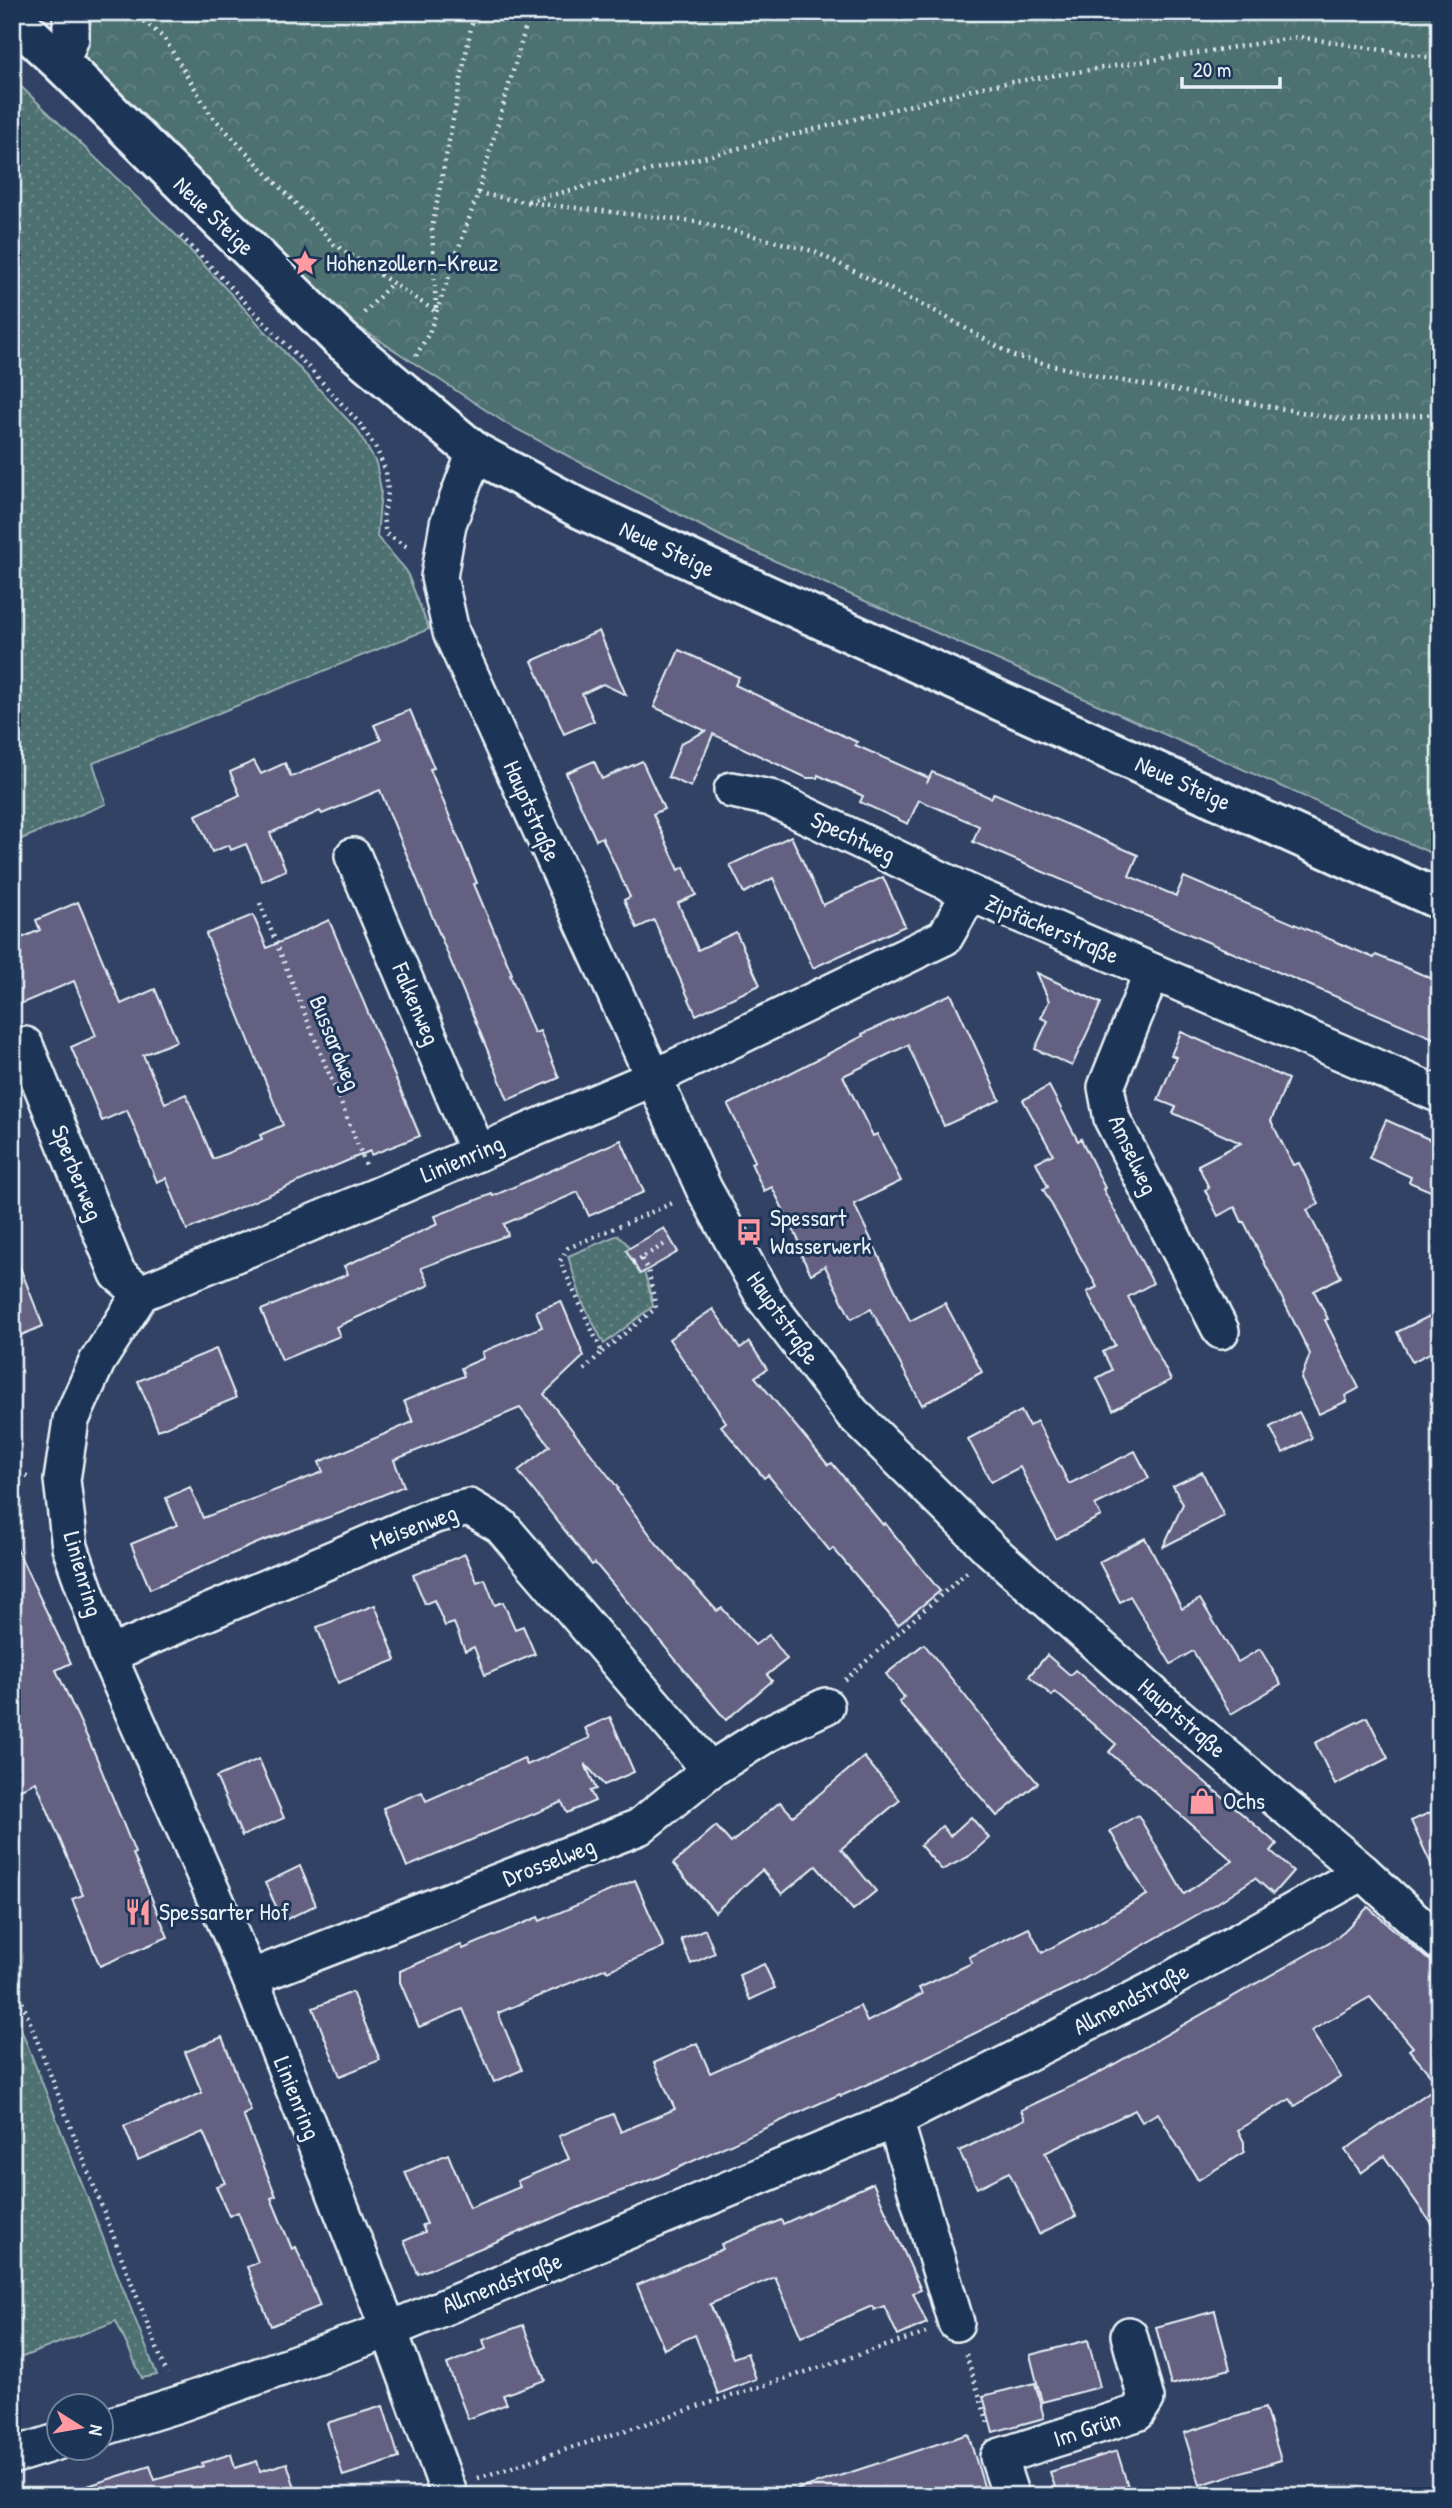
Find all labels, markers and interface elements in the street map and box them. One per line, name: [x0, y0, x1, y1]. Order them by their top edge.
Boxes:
scale bar: [1182, 46, 1280, 90]
text: 20 m: [1193, 55, 1231, 84]
street label: Neue Steige: [167, 169, 263, 262]
place label: Hohenzollern-Kreuz: [326, 246, 498, 278]
place icon: Hohenzollern-Kreuz: [290, 248, 320, 278]
street label: Neue Steige: [615, 512, 721, 584]
street label: Neue Steige: [1131, 747, 1237, 818]
street label: Hauptstraße: [497, 755, 570, 866]
street label: Spechtweg: [806, 803, 901, 870]
street label: Zipfäckerstraße: [981, 886, 1125, 971]
street label: Falkenweg: [385, 957, 449, 1050]
street label: Bussardweg: [302, 990, 369, 1095]
street label: Amselweg: [1102, 1109, 1166, 1200]
street label: Sperberweg: [44, 1120, 112, 1225]
street label: Linienring: [415, 1126, 508, 1190]
place label: Spessart Wasserwerk: [770, 1201, 871, 1261]
bus stop icon: Spessart Wasserwerk: [734, 1217, 764, 1247]
street label: Hauptstraße: [740, 1264, 828, 1371]
street label: Meisenweg: [366, 1496, 462, 1557]
street label: Linienring: [57, 1527, 111, 1620]
street label: Hauptstraße: [1132, 1670, 1234, 1765]
place label: Ochs: [1223, 1784, 1265, 1816]
shop icon: Ochs: [1187, 1786, 1217, 1816]
street label: Drosselweg: [498, 1829, 599, 1893]
place label: Spessarter Hof: [159, 1895, 289, 1927]
restaurant icon: Spessarter Hof: [123, 1897, 153, 1927]
street label: Allmendstraße: [1067, 1954, 1194, 2042]
street label: Linienring: [267, 2051, 329, 2144]
street label: Allmendstraße: [437, 2243, 567, 2321]
north arrow: [46, 2392, 116, 2462]
street label: Im Grün: [1049, 2402, 1124, 2454]
text: N: [83, 2423, 110, 2438]

